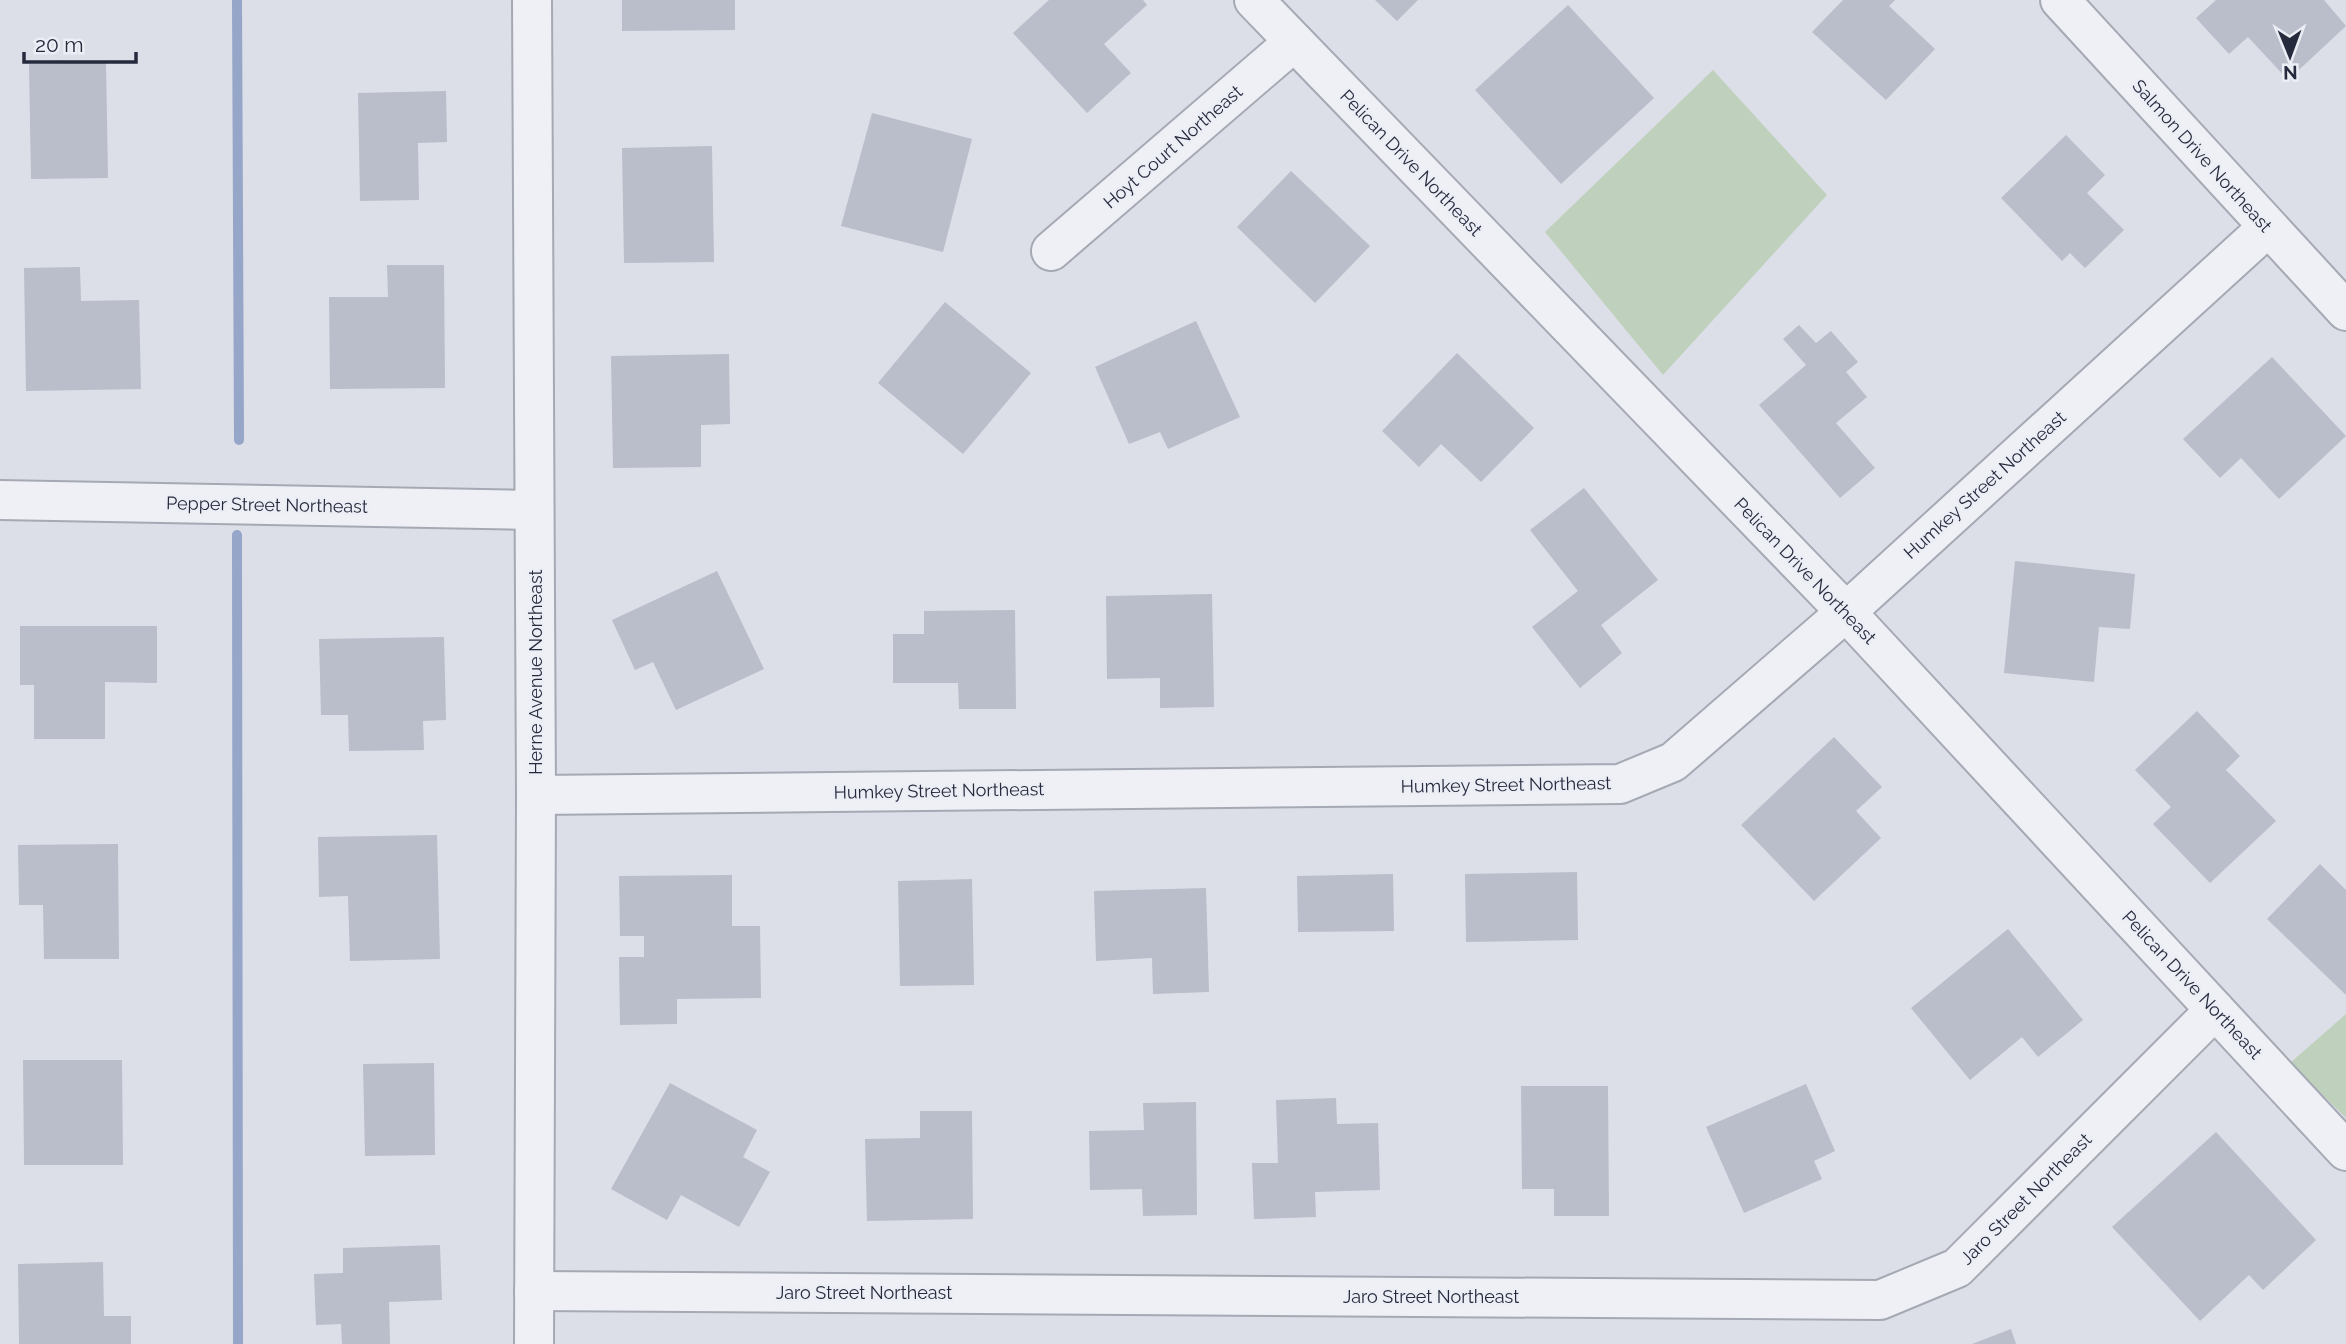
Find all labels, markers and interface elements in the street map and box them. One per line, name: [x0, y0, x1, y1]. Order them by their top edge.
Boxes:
scale bar: [24, 21, 136, 65]
north arrow: [2255, 21, 2325, 91]
text: 20 m: [35, 32, 83, 57]
text: N: [2283, 62, 2298, 84]
street label: Salmon Drive Northeast: [2128, 75, 2276, 236]
street label: Hoyt Court Northeast: [1099, 81, 1246, 213]
street label: Pelican Drive Northeast: [1336, 85, 1487, 240]
street label: Humkey Street Northeast: [1899, 406, 2070, 563]
street label: Pepper Street Northeast: [166, 492, 368, 517]
street label: Pelican Drive Northeast: [1730, 493, 1881, 648]
street label: Herne Avenue Northeast: [525, 569, 546, 775]
street label: Humkey Street Northeast: [1401, 772, 1611, 797]
street label: Humkey Street Northeast: [834, 778, 1044, 803]
street label: Pelican Drive Northeast: [2118, 906, 2267, 1063]
street label: Jaro Street Northeast: [1956, 1129, 2095, 1268]
street label: Jaro Street Northeast: [776, 1282, 952, 1303]
street label: Jaro Street Northeast: [1343, 1286, 1519, 1307]

